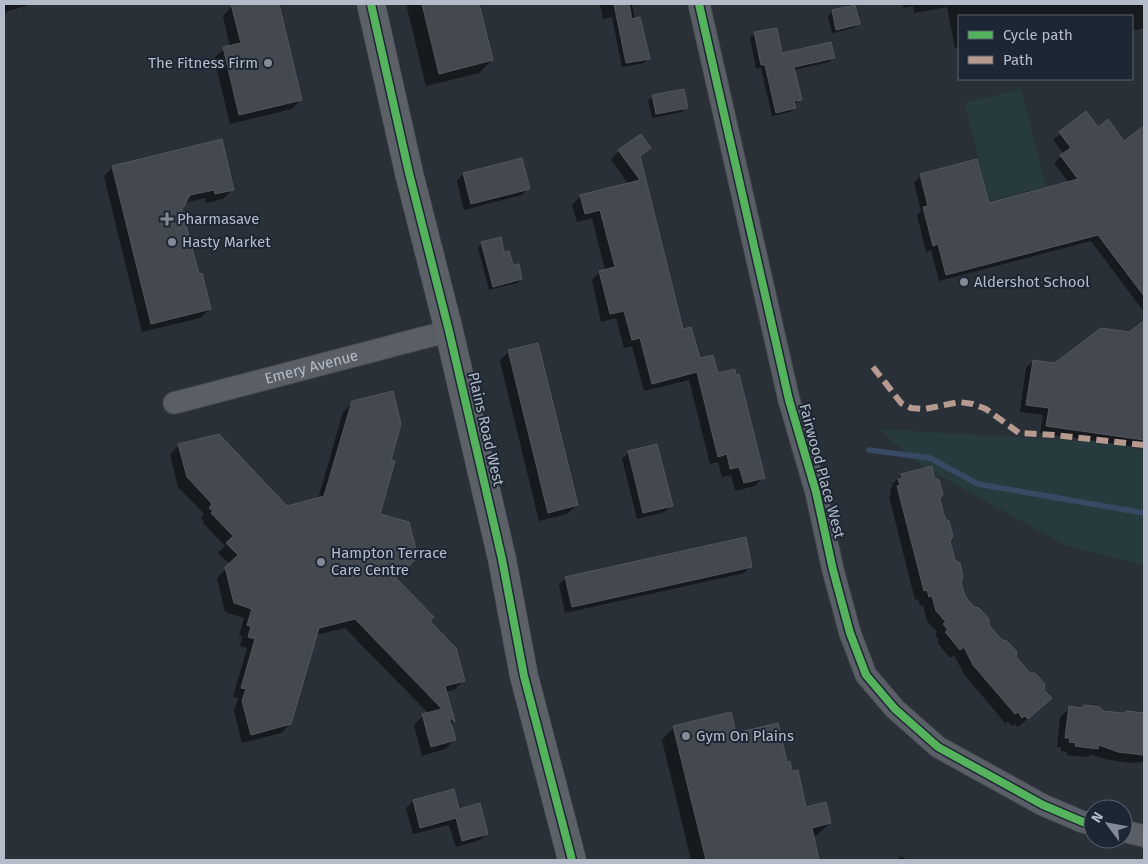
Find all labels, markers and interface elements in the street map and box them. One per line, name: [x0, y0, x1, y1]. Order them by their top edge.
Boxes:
legend: [958, 15, 1133, 80]
text: Cycle path: [1003, 26, 1073, 44]
text: Path: [1003, 51, 1033, 69]
place label: The Fitness Firm: [148, 54, 258, 72]
marker: The Fitness Firm: [262, 57, 274, 69]
place label: Pharmasave: [177, 210, 259, 228]
marker: Pharmasave: [161, 213, 173, 225]
place label: Hasty Market: [182, 233, 271, 251]
marker: Hasty Market: [166, 236, 178, 248]
place label: Aldershot School: [974, 273, 1090, 291]
marker: Aldershot School: [958, 276, 970, 288]
street label: Emery Avenue: [263, 346, 360, 388]
street label: Plains Road West: [464, 370, 508, 488]
street label: Fairwood Place West: [795, 402, 849, 541]
place label: Hampton Terrace Care Centre: [331, 544, 447, 579]
marker: Hampton Terrace Care Centre: [315, 556, 327, 568]
place label: Gym On Plains: [696, 727, 794, 745]
marker: Gym On Plains: [680, 730, 692, 742]
north arrow: [1083, 799, 1133, 849]
text: N: [1088, 809, 1107, 826]

